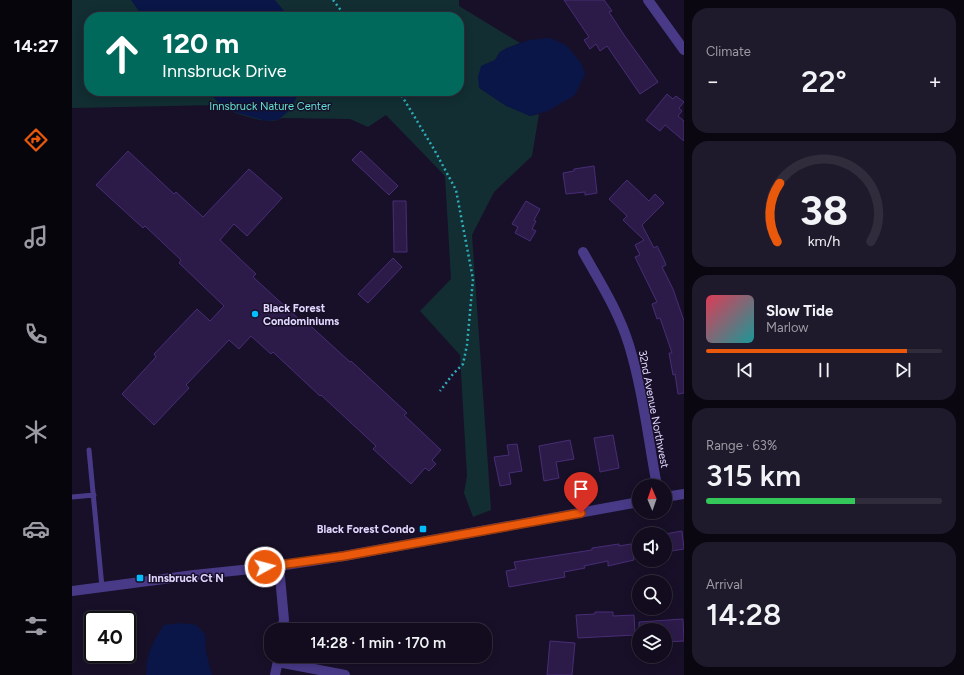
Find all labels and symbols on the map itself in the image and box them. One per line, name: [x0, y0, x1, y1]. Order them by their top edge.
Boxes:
park label: Innsbruck Nature Center: [209, 100, 331, 113]
place label: Black Forest Condominiums: [263, 302, 339, 328]
marker: Black Forest Condominiums: [250, 309, 260, 319]
street label: 32nd Avenue Northwest: [636, 349, 671, 469]
pin: [564, 472, 598, 513]
north arrow: [632, 479, 672, 519]
place label: Black Forest Condo: [317, 523, 416, 536]
marker: Black Forest Condo: [418, 524, 428, 534]
position arrow: [244, 546, 286, 588]
place label: Innsbruck Ct N: [148, 572, 224, 585]
marker: Innsbruck Ct N: [135, 573, 145, 583]
speed limit sign: 40: [84, 611, 136, 663]

